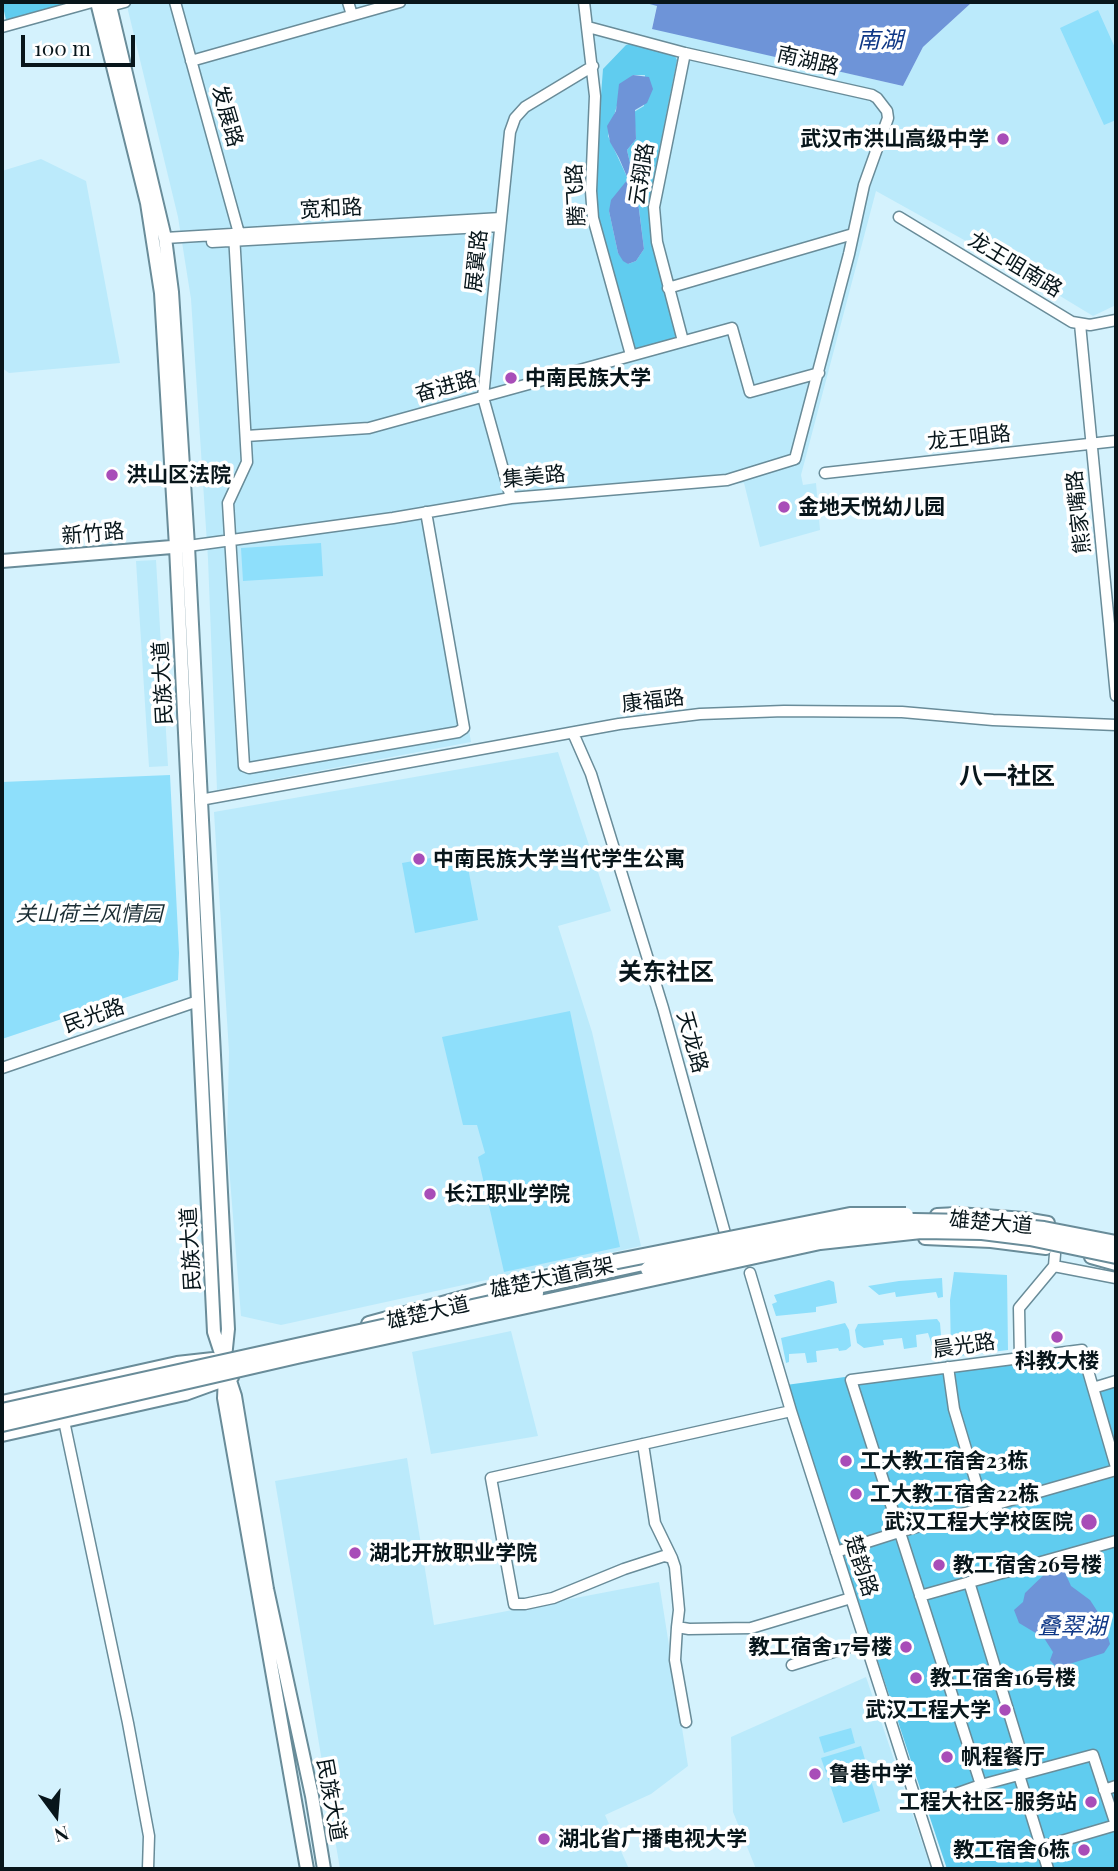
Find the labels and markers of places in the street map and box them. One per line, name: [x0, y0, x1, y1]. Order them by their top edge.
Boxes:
place label: 武汉市洪山高级中学: [800, 126, 989, 152]
marker: 武汉市洪山高级中学: [995, 131, 1011, 147]
place label: 中南民族大学: [525, 365, 651, 391]
marker: 中南民族大学: [503, 370, 519, 386]
place label: 洪山区法院: [126, 462, 231, 488]
marker: 洪山区法院: [104, 467, 120, 483]
place label: 金地天悦幼儿园: [798, 494, 945, 520]
marker: 金地天悦幼儿园: [776, 499, 792, 515]
place label: 中南民族大学当代学生公寓: [433, 846, 685, 872]
marker: 中南民族大学当代学生公寓: [411, 851, 427, 867]
place label: 长江职业学院: [444, 1181, 570, 1207]
marker: 长江职业学院: [422, 1186, 438, 1202]
marker: 科教大楼: [1049, 1329, 1065, 1345]
place label: 科教大楼: [1015, 1348, 1099, 1374]
place label: 工大教工宿舍23栋: [860, 1448, 1028, 1474]
marker: 工大教工宿舍23栋: [838, 1453, 854, 1469]
place label: 工大教工宿舍22栋: [870, 1481, 1039, 1507]
marker: 工大教工宿舍22栋: [848, 1486, 864, 1502]
place label: 武汉工程大学校医院: [884, 1509, 1073, 1535]
marker: 武汉工程大学校医院: [1079, 1512, 1099, 1532]
place label: 湖北开放职业学院: [369, 1540, 537, 1566]
marker: 湖北开放职业学院: [347, 1545, 363, 1561]
place label: 教工宿舍26号楼: [953, 1552, 1102, 1578]
marker: 教工宿舍26号楼: [931, 1557, 947, 1573]
place label: 教工宿舍17号楼: [748, 1634, 892, 1660]
marker: 教工宿舍17号楼: [898, 1639, 914, 1655]
place label: 教工宿舍16号楼: [930, 1665, 1076, 1691]
marker: 教工宿舍16号楼: [908, 1670, 924, 1686]
place label: 武汉工程大学: [865, 1697, 991, 1723]
marker: 武汉工程大学: [997, 1702, 1013, 1718]
place label: 帆程餐厅: [961, 1744, 1045, 1770]
marker: 帆程餐厅: [939, 1749, 955, 1765]
place label: 鲁巷中学: [829, 1761, 913, 1787]
marker: 鲁巷中学: [807, 1766, 823, 1782]
place label: 工程大社区-服务站: [899, 1789, 1077, 1815]
marker: 工程大社区-服务站: [1083, 1794, 1099, 1810]
place label: 湖北省广播电视大学: [558, 1826, 747, 1852]
marker: 湖北省广播电视大学: [536, 1831, 552, 1847]
place label: 教工宿舍6栋: [953, 1837, 1070, 1863]
marker: 教工宿舍6栋: [1076, 1842, 1092, 1858]

